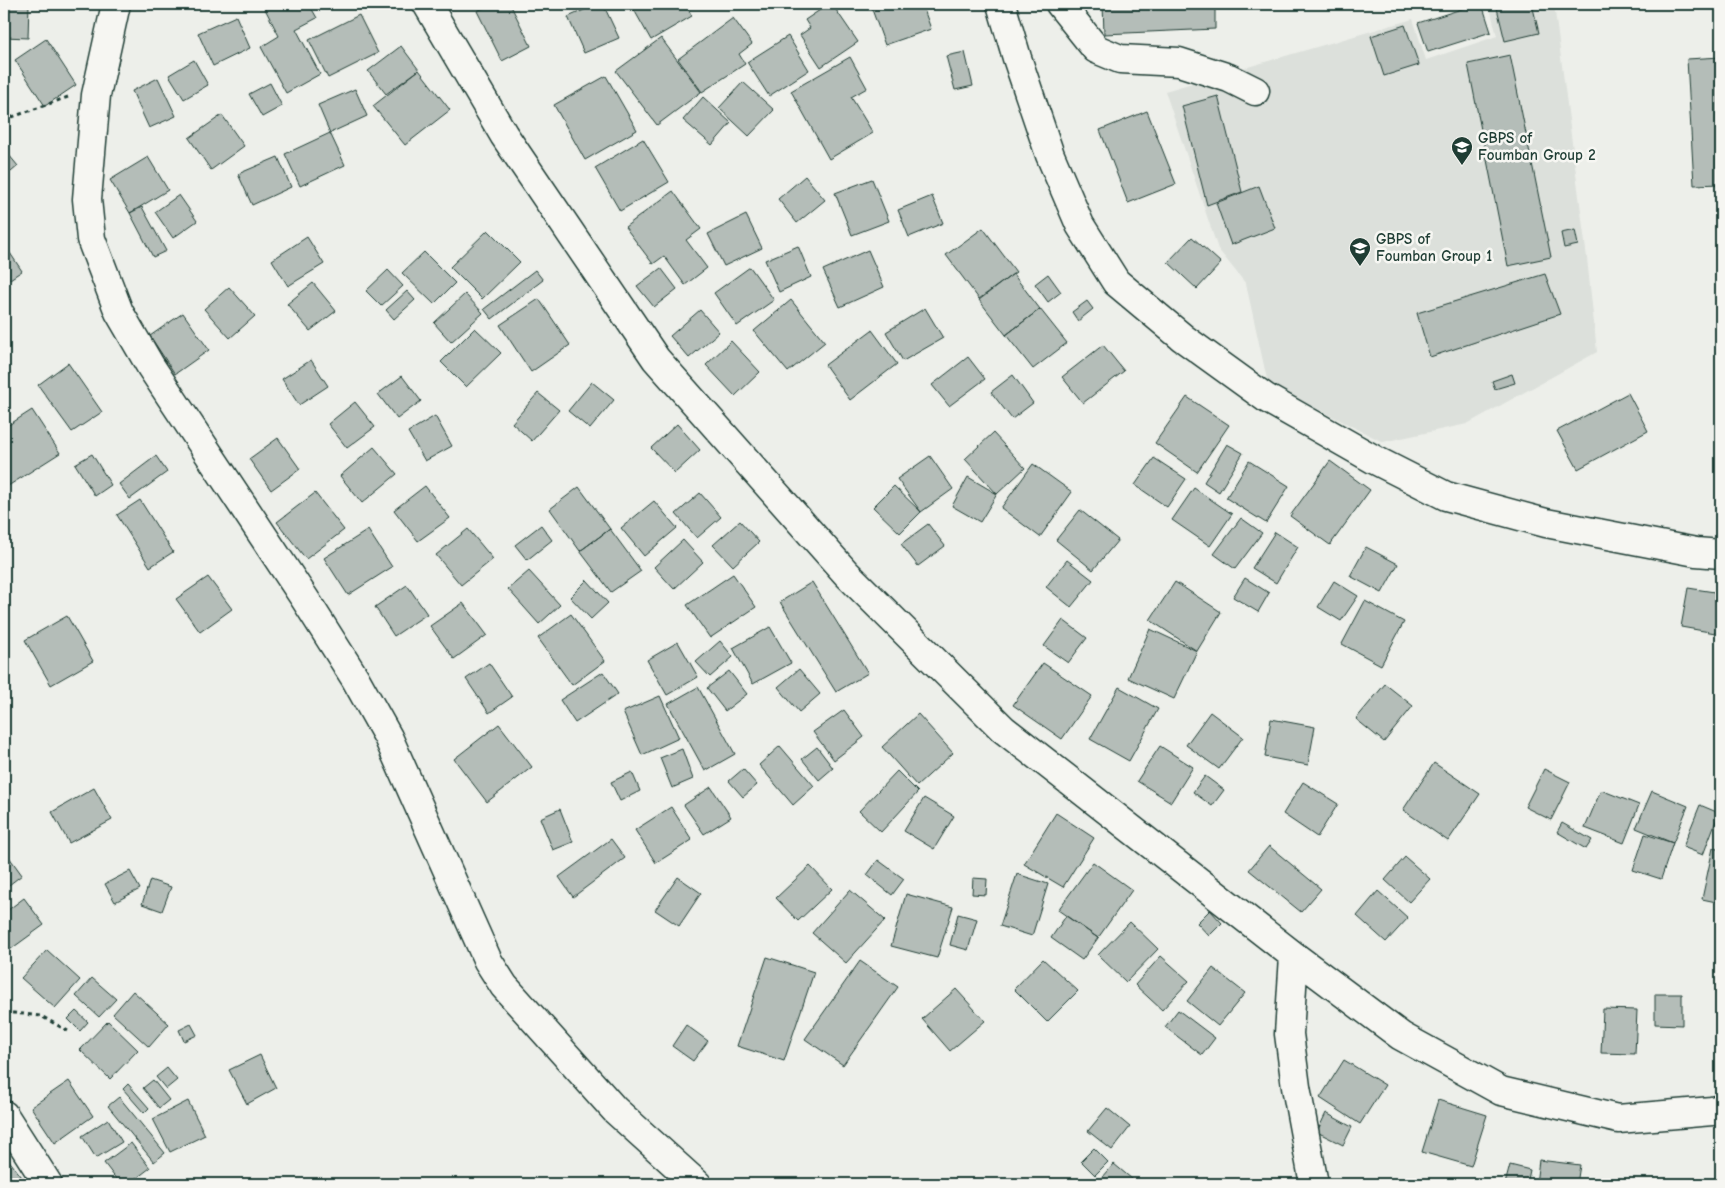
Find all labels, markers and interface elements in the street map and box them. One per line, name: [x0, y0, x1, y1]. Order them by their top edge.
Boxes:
place label: GBPS of Foumban Group 2: [1478, 129, 1596, 164]
school or university icon: GBPS of Foumban Group 2: [1450, 135, 1474, 166]
place label: GBPS of Foumban Group 1: [1376, 230, 1492, 265]
school or university icon: GBPS of Foumban Group 1: [1348, 236, 1372, 267]

